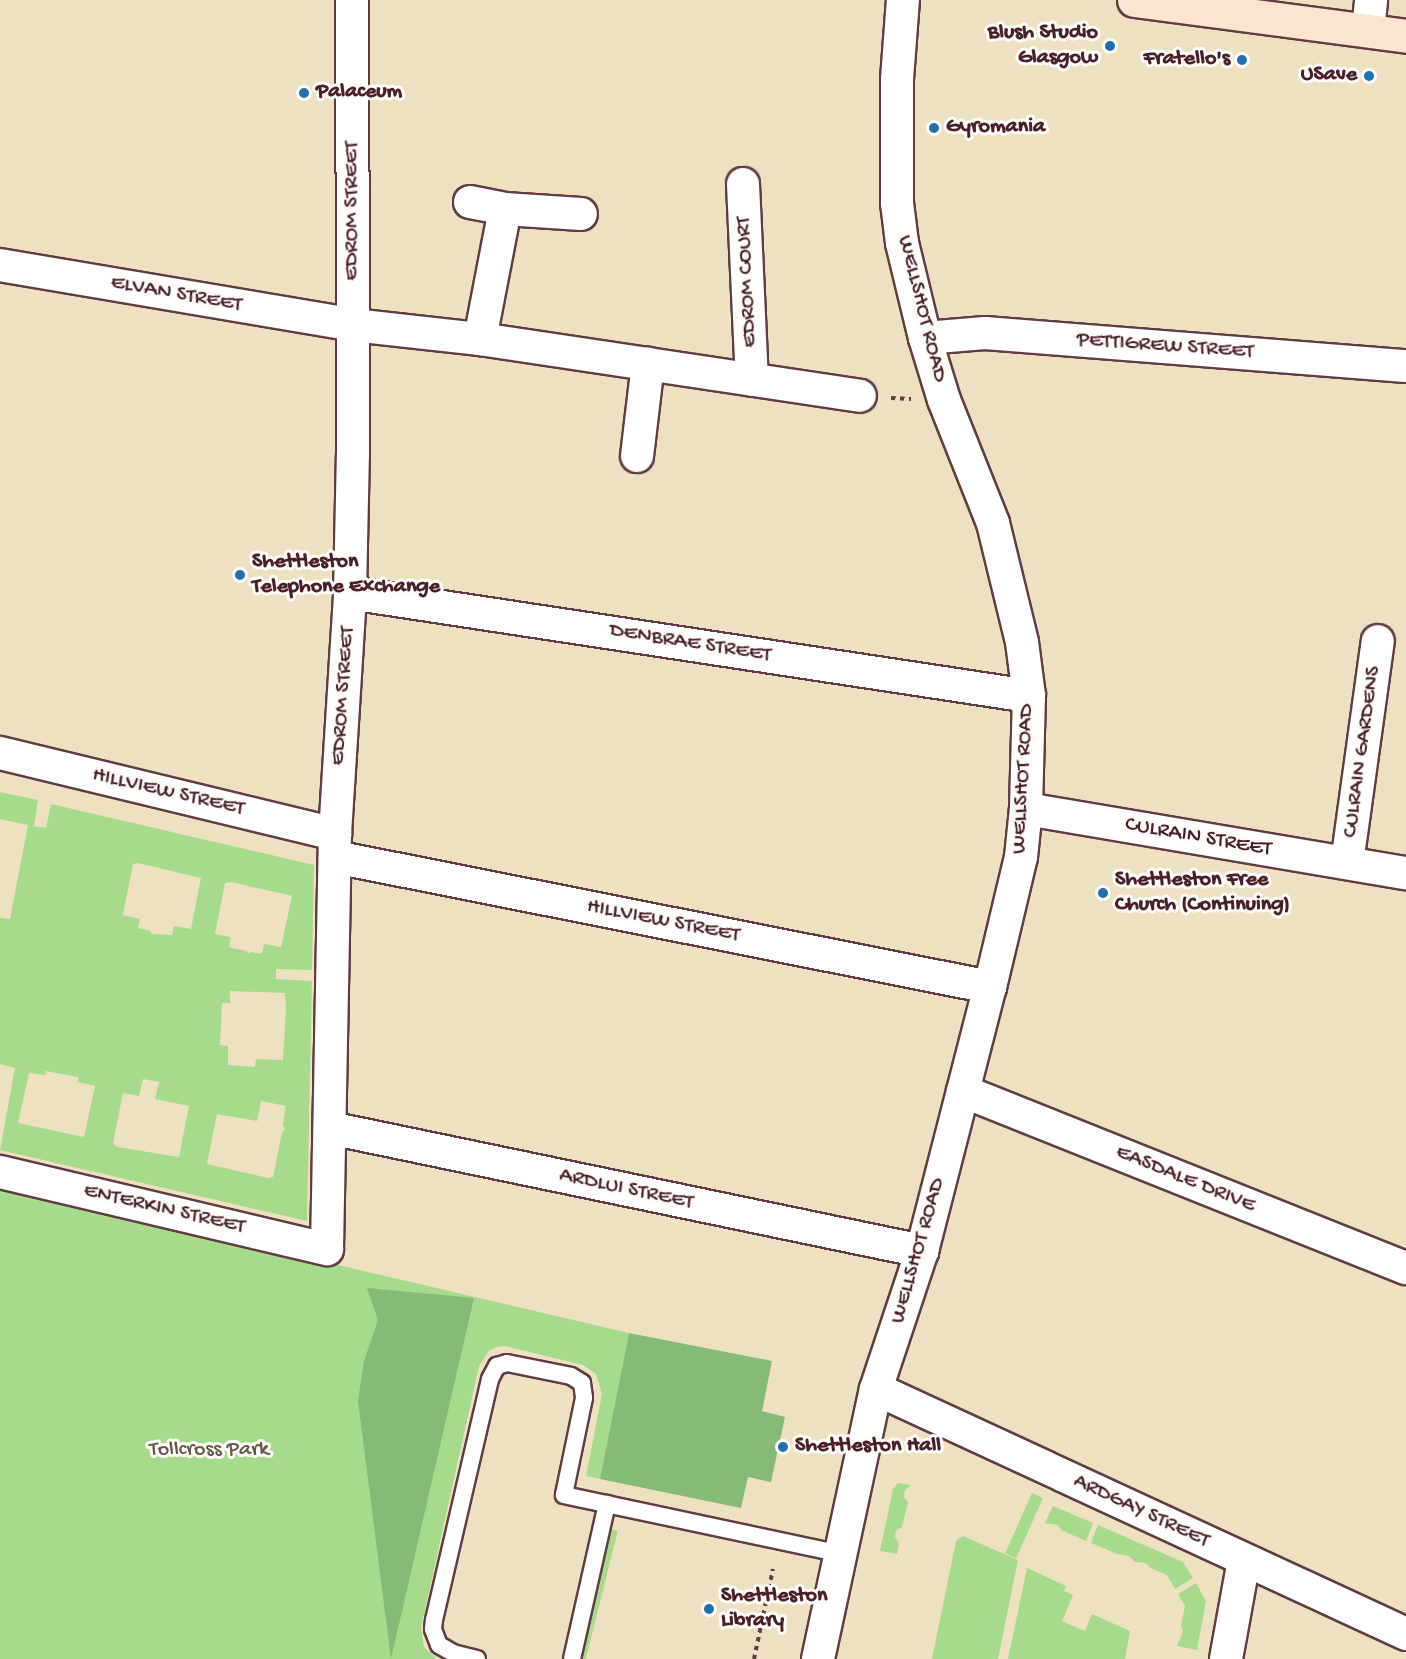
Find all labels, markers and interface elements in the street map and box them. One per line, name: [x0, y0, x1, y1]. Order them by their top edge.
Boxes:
place label: Blush Studio Glasgow: [988, 20, 1098, 72]
marker: Blush Studio Glasgow: [1103, 39, 1117, 53]
place label: Fratello's: [1144, 47, 1230, 73]
marker: Fratello's: [1235, 53, 1249, 67]
place label: USave: [1301, 63, 1357, 89]
marker: USave: [1362, 69, 1376, 83]
place label: Palaceum: [316, 80, 402, 106]
marker: Palaceum: [297, 86, 311, 100]
place label: Gyromania: [946, 115, 1045, 141]
marker: Gyromania: [927, 121, 941, 135]
street label: EDROM STREET: [340, 141, 366, 281]
street label: EDROM COURT: [731, 216, 765, 348]
street label: WELLSHOT ROAD: [890, 233, 952, 385]
street label: ELVAN STREET: [108, 270, 244, 320]
street label: PETTIGREW STREET: [1076, 328, 1254, 366]
place label: Shettleston Telephone Exchange: [252, 549, 440, 600]
marker: Shettleston Telephone Exchange: [233, 568, 247, 582]
street label: DENBRAE STREET: [607, 618, 773, 670]
street label: EDROM STREET: [326, 626, 362, 766]
street label: CULRAIN GARDENS: [1338, 664, 1388, 840]
street label: WELLSHOT ROAD: [1007, 703, 1041, 855]
street label: HILLVIEW STREET: [89, 763, 247, 823]
street label: CULRAIN STREET: [1123, 812, 1273, 864]
place label: Shettleston Free Church (Continuing): [1115, 867, 1290, 918]
marker: Shettleston Free Church (Continuing): [1096, 886, 1110, 900]
street label: HILLVIEW STREET: [584, 894, 742, 950]
street label: EASDALE DRIVE: [1111, 1140, 1259, 1220]
street label: ARDLUI STREET: [557, 1163, 695, 1217]
street label: WELLSHOT ROAD: [886, 1175, 952, 1327]
street label: ENTERKIN STREET: [81, 1179, 247, 1241]
place label: Shettleston Hall: [795, 1434, 941, 1460]
park label: Tollcross Park: [149, 1438, 269, 1464]
marker: Shettleston Hall: [776, 1440, 790, 1454]
street label: ARDGAY STREET: [1069, 1469, 1213, 1555]
place label: Shettleston Library: [721, 1583, 827, 1634]
marker: Shettleston Library: [702, 1602, 716, 1616]

